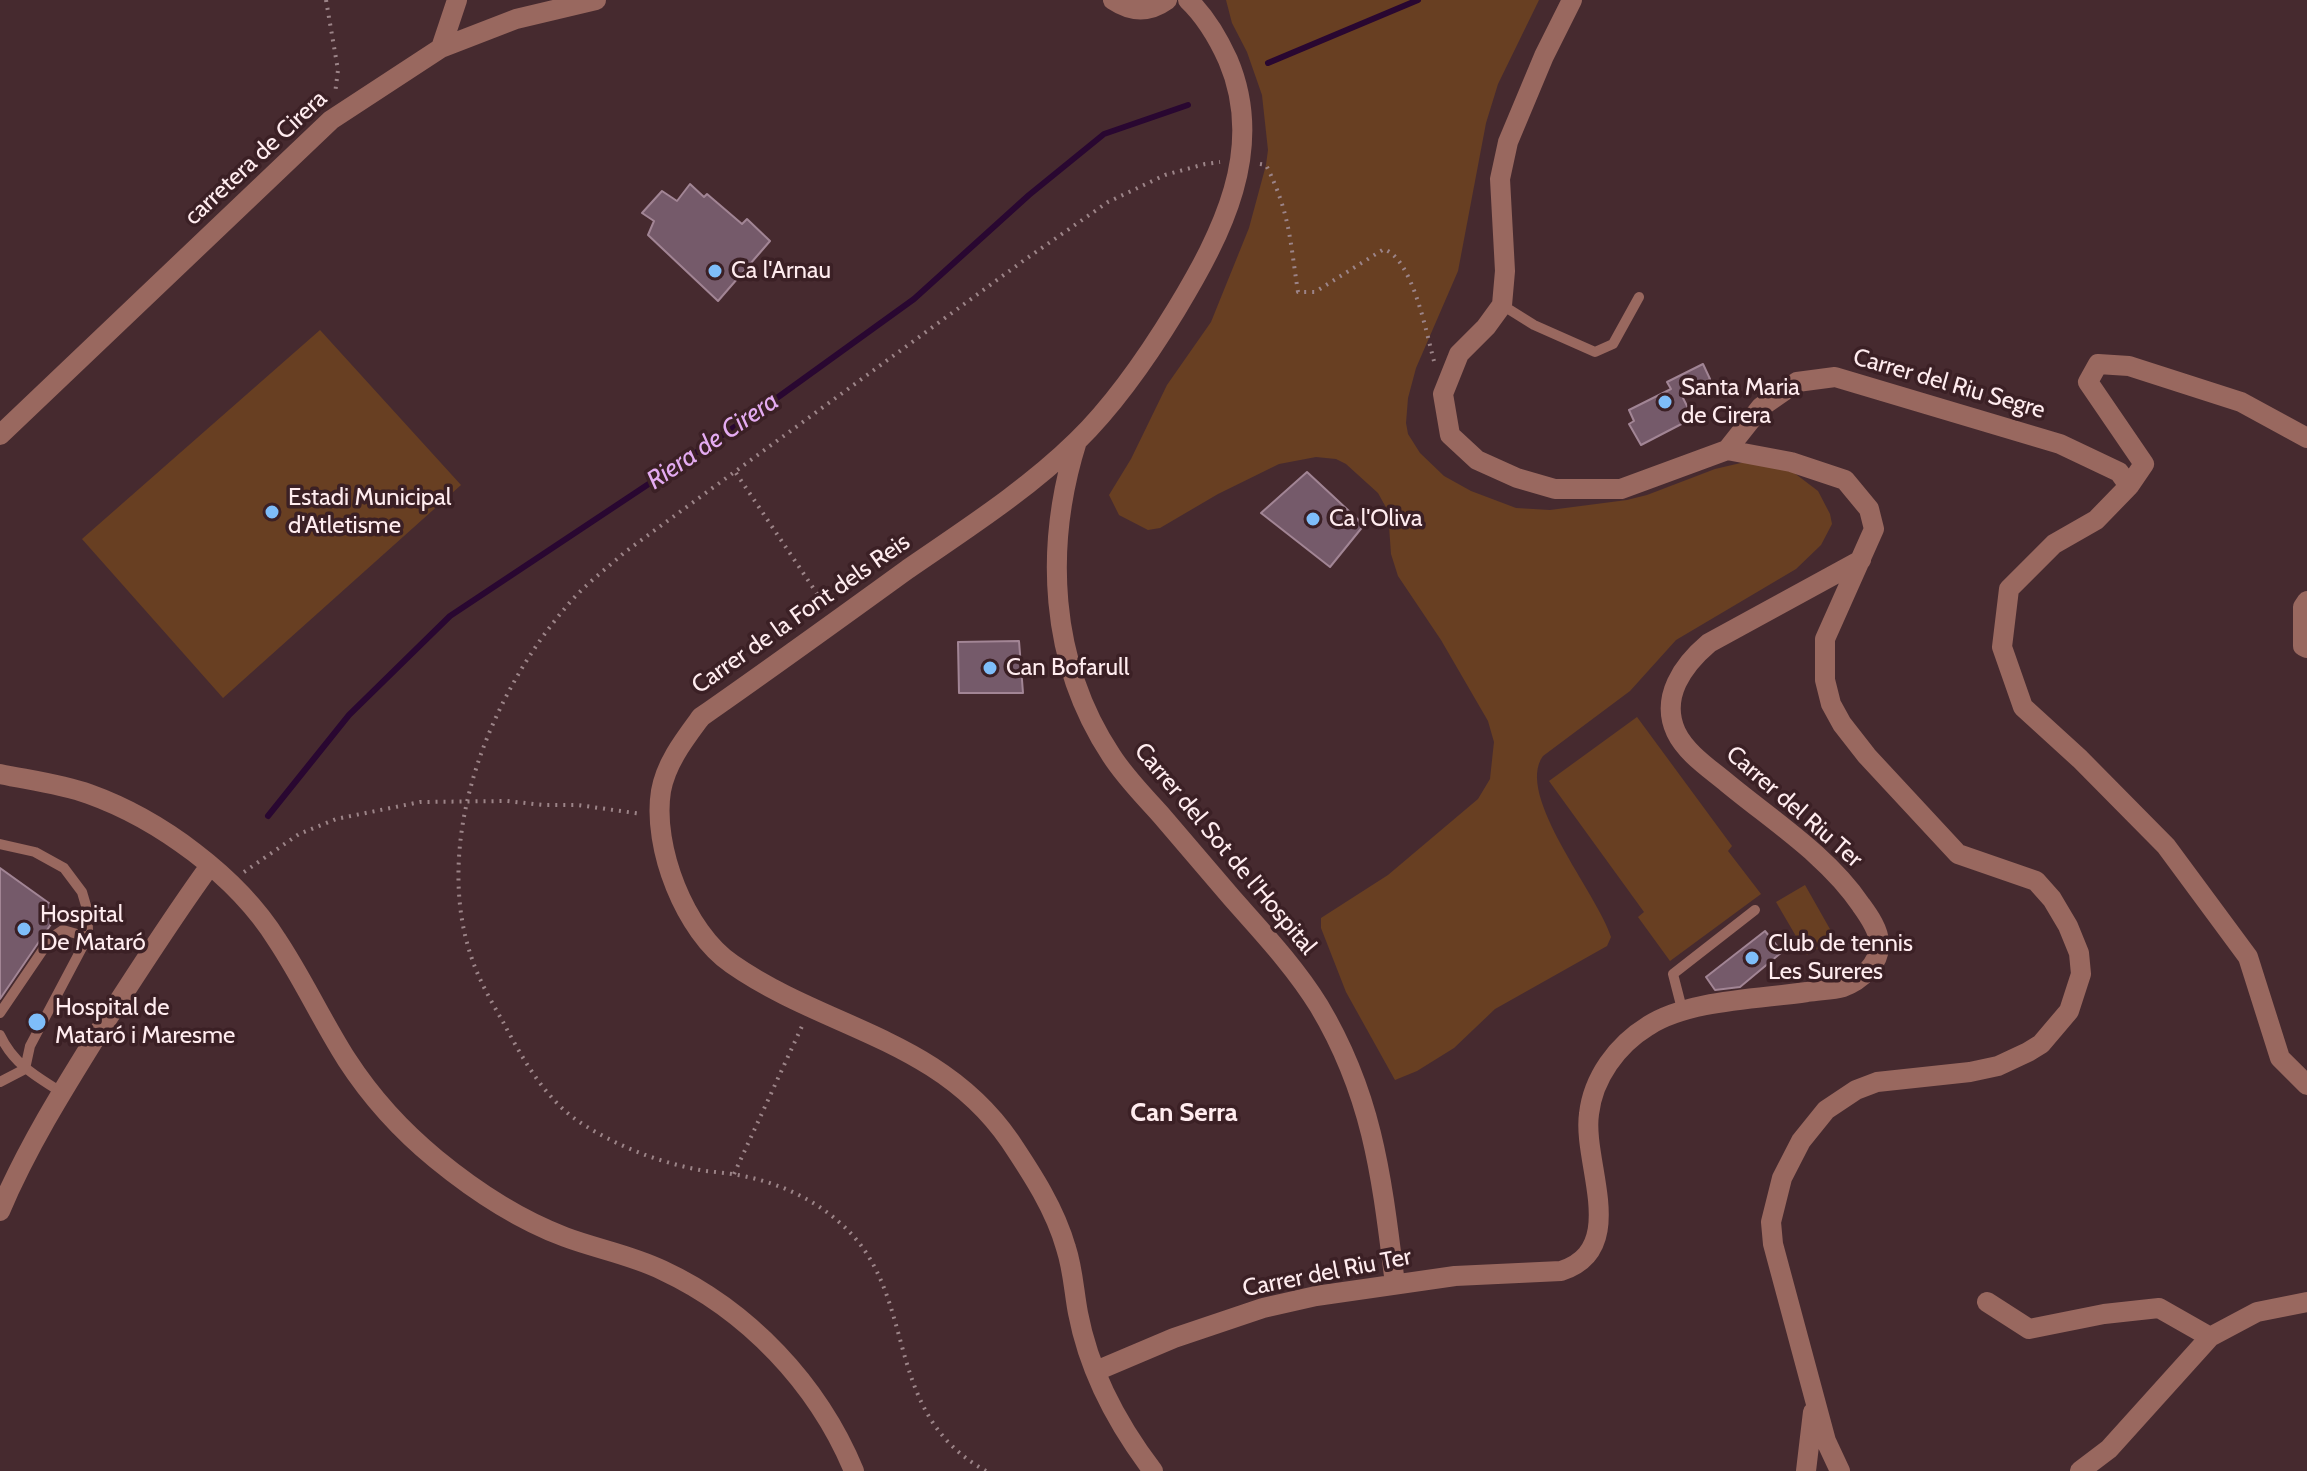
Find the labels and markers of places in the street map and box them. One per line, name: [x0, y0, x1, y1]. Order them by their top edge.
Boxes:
place label: Ca l'Arnau: [731, 257, 831, 285]
marker: Ca l'Arnau: [706, 262, 724, 280]
place label: Santa Maria de Cirera: [1681, 374, 1800, 430]
marker: Santa Maria de Cirera: [1656, 393, 1674, 411]
place label: Estadi Municipal d'Atletisme: [288, 484, 451, 540]
marker: Estadi Municipal d'Atletisme: [263, 503, 281, 521]
place label: Ca l'Oliva: [1329, 505, 1423, 533]
marker: Ca l'Oliva: [1304, 510, 1322, 528]
place label: Can Bofarull: [1006, 654, 1129, 682]
marker: Can Bofarull: [981, 659, 999, 677]
place label: Hospital De Mataró: [40, 901, 146, 957]
marker: Hospital De Mataró: [15, 920, 33, 938]
place label: Club de tennis Les Sureres: [1768, 930, 1913, 986]
marker: Club de tennis Les Sureres: [1743, 949, 1761, 967]
place label: Hospital de Mataró i Maresme: [55, 994, 235, 1050]
marker: Hospital de Mataró i Maresme: [26, 1011, 48, 1033]

